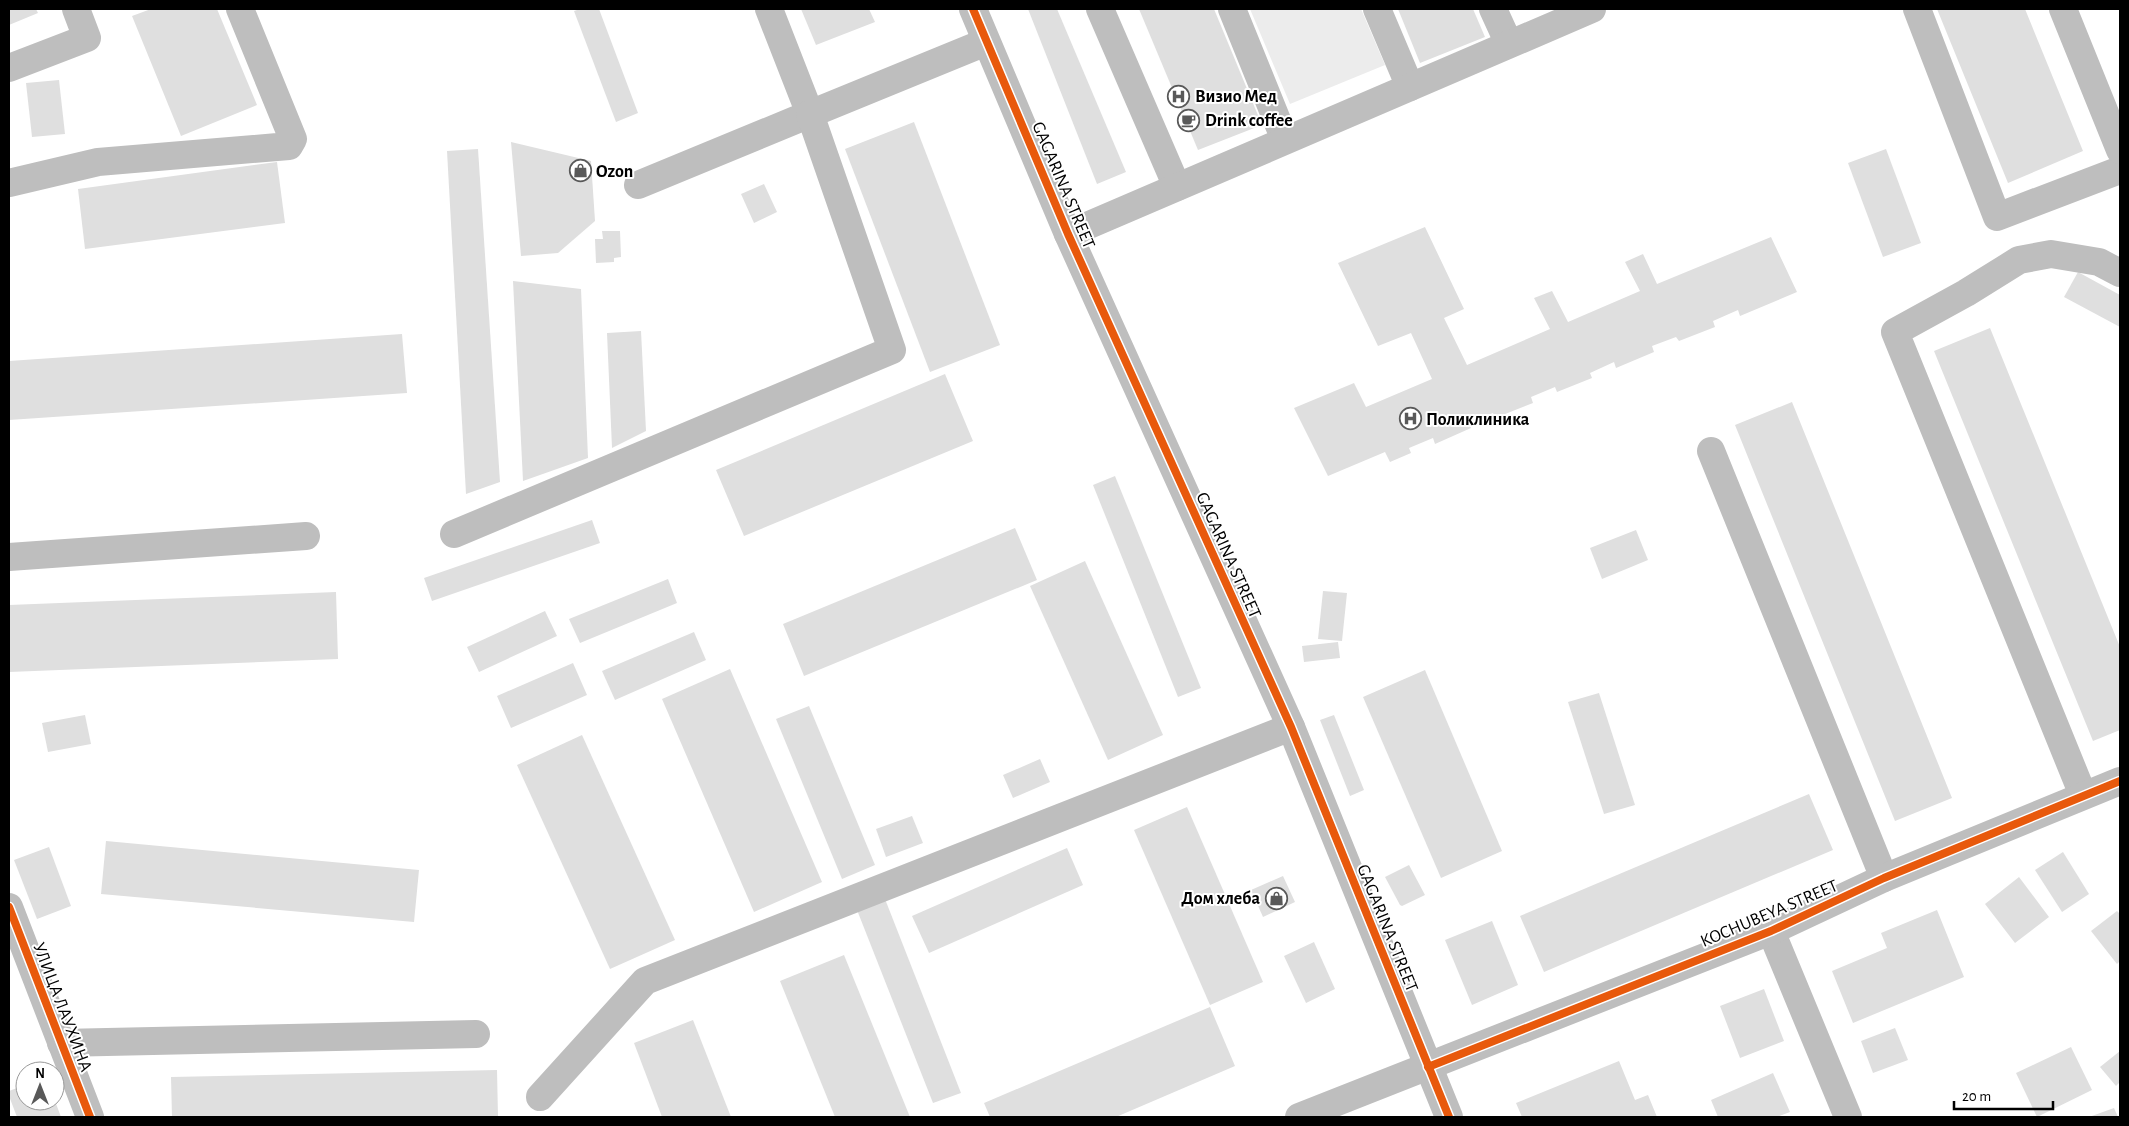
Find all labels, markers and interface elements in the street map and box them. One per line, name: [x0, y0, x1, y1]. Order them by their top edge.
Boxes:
hospital icon: Визио Мед: [1167, 84, 1191, 108]
place label: Визио Мед: [1195, 88, 1277, 106]
cafe icon: Drink coffee: [1177, 108, 1201, 132]
place label: Drink coffee: [1205, 112, 1293, 130]
street label: GAGARINA STREET: [1028, 119, 1098, 252]
shop icon: Ozon: [568, 159, 592, 183]
place label: Ozon: [596, 163, 633, 181]
hospital icon: Поликлиника: [1398, 407, 1422, 431]
place label: Поликлиника: [1426, 411, 1530, 429]
street label: GAGARINA STREET: [1192, 490, 1264, 621]
street label: GAGARINA STREET: [1353, 862, 1421, 995]
street label: KOCHUBEYA STREET: [1698, 877, 1841, 951]
shop icon: Дом хлеба: [1264, 886, 1288, 910]
place label: Дом хлеба: [1181, 890, 1260, 908]
street label: УЛИЦА ЛАУХИНА: [29, 940, 95, 1075]
north arrow: [15, 1061, 65, 1111]
text: N: [35, 1067, 45, 1081]
scale bar: [1954, 1078, 2053, 1110]
text: 20 m: [1962, 1089, 1991, 1104]

